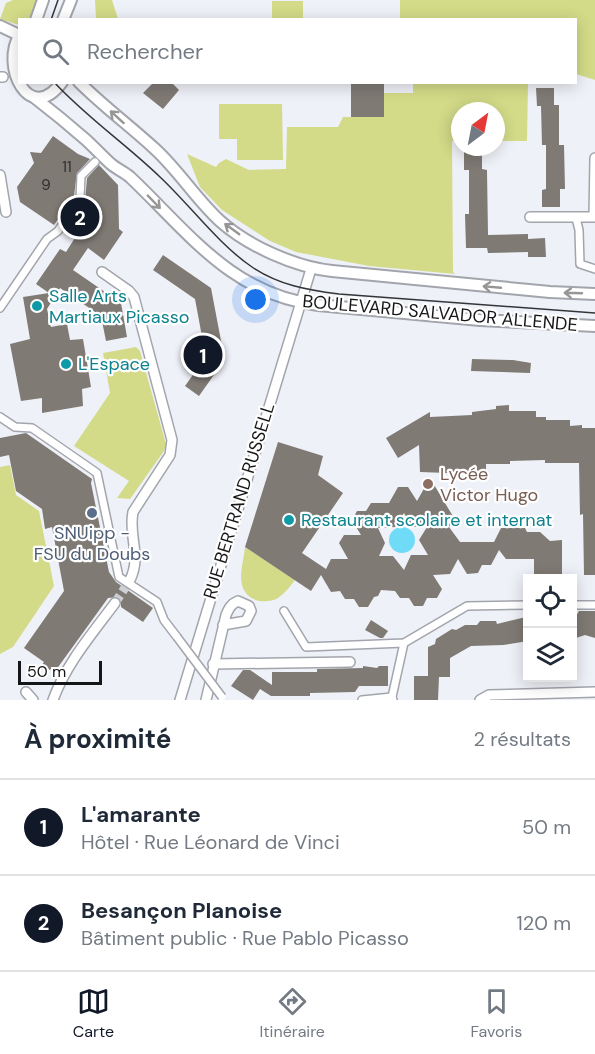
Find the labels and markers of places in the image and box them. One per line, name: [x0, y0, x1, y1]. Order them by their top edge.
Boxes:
pin: 2: [60, 194, 100, 240]
place label: Salle Arts Martiaux Picasso: [49, 284, 189, 329]
marker: Salle Arts Martiaux Picasso: [30, 299, 44, 313]
pin: 1: [184, 332, 222, 378]
place label: L'Espace: [78, 352, 150, 376]
marker: L'Espace: [59, 357, 73, 371]
place label: Lycée Victor Hugo: [440, 462, 538, 507]
marker: Lycée Victor Hugo: [421, 477, 435, 491]
marker: SNUipp - FSU du Doubs: [85, 506, 99, 520]
place label: Restaurant scolaire et internat: [301, 508, 552, 532]
marker: Restaurant scolaire et internat: [282, 513, 296, 527]
place label: SNUipp - FSU du Doubs: [34, 521, 150, 566]

